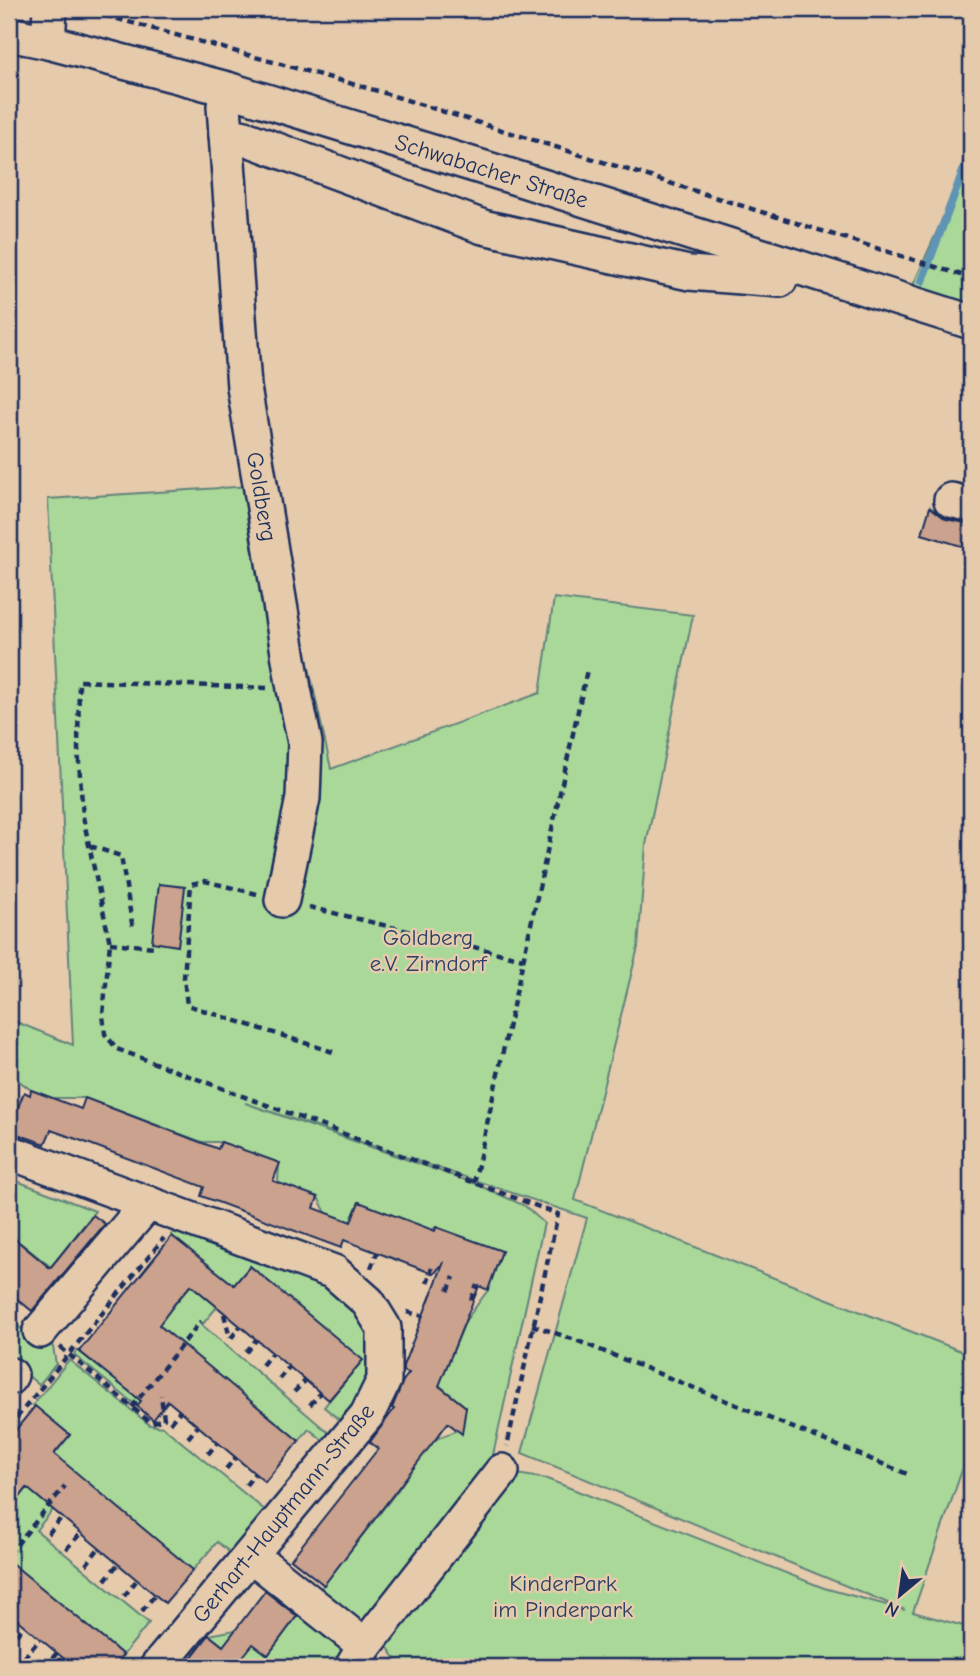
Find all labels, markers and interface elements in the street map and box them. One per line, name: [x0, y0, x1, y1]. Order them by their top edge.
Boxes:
street label: Schwabacher Straße: [392, 128, 592, 214]
street label: Goldberg: [241, 450, 282, 543]
park label: Goldberg e.V. Zirndorf: [370, 924, 488, 977]
street label: Gerhart-Hauptmann-Straße: [187, 1398, 380, 1628]
north arrow: [864, 1560, 934, 1630]
park label: KinderPark im Pinderpark: [493, 1570, 633, 1623]
text: N: [881, 1596, 903, 1622]

